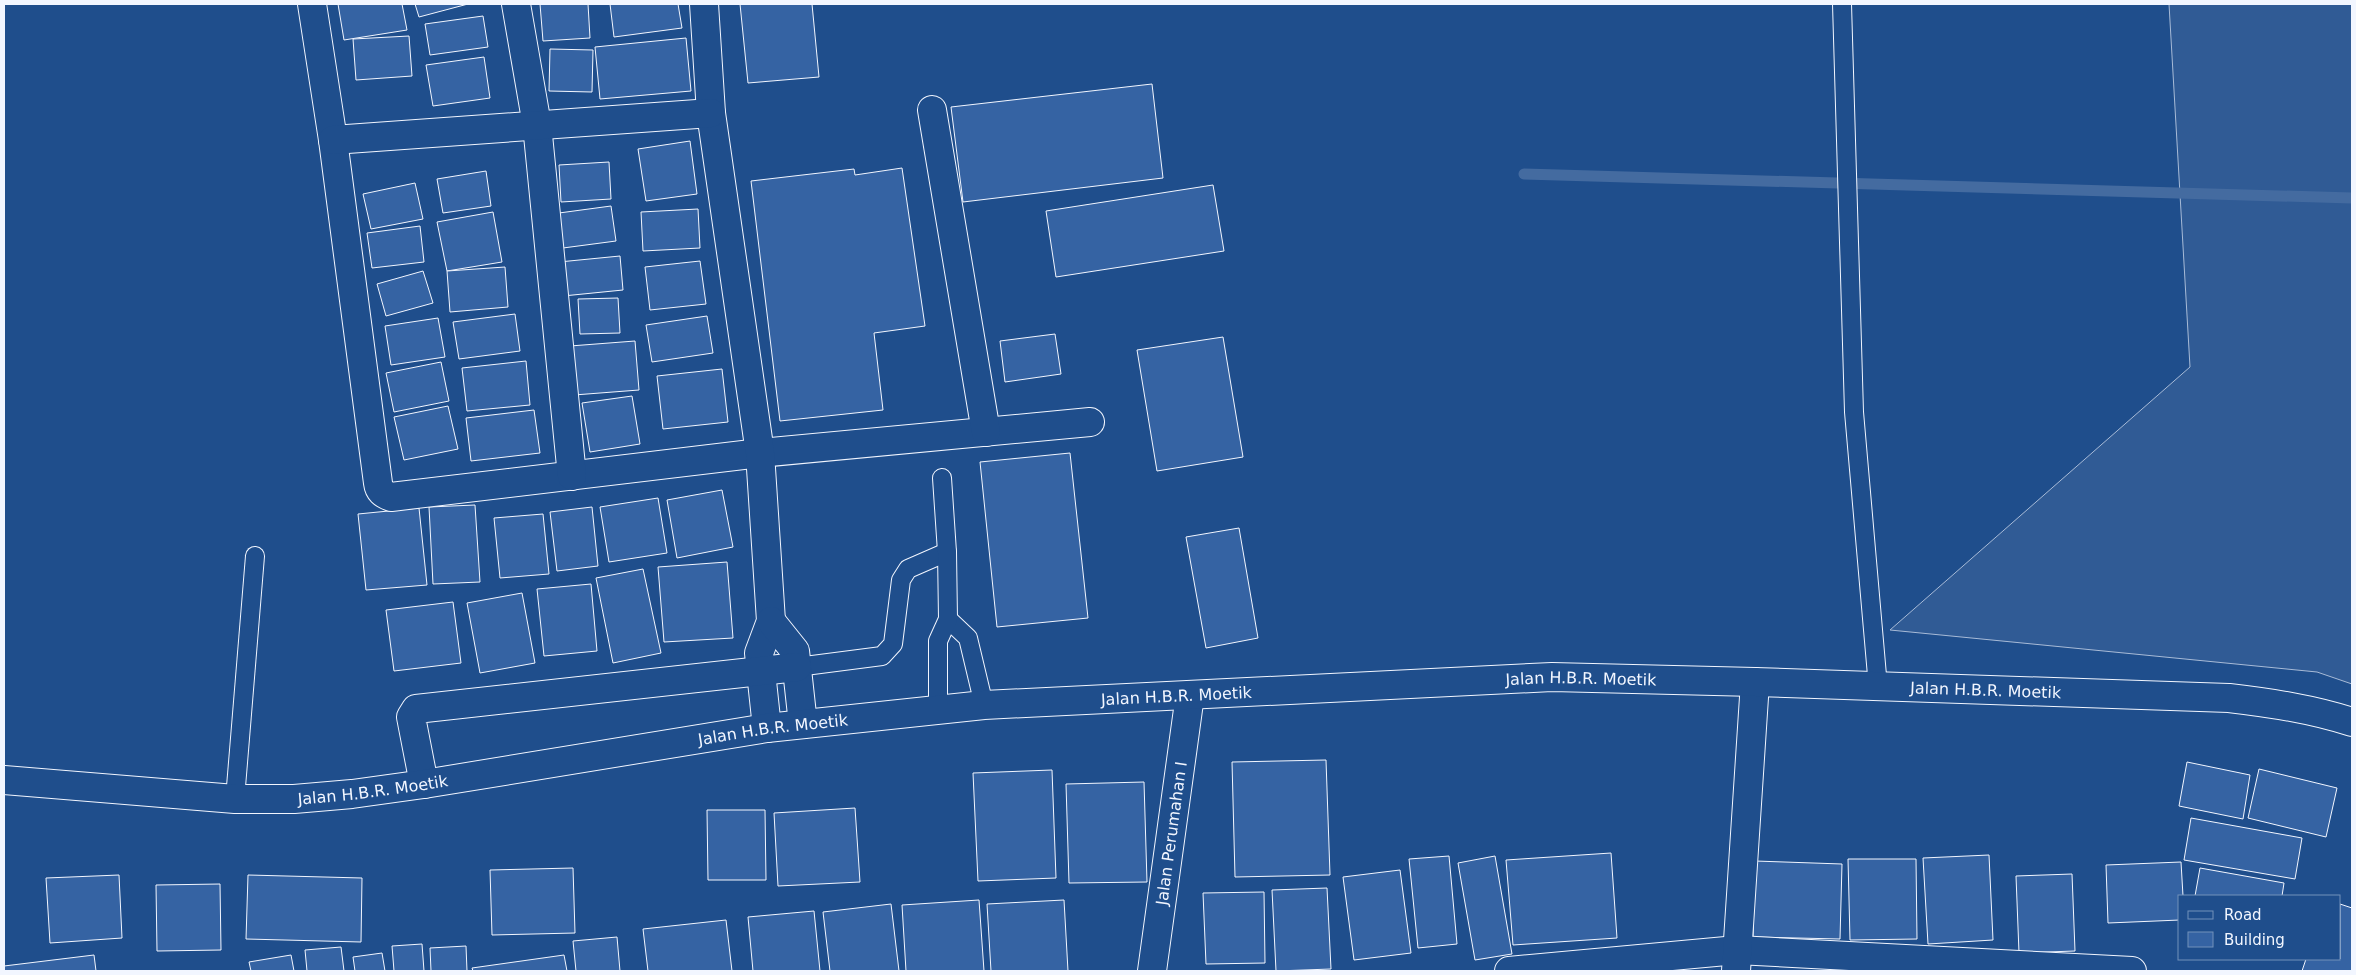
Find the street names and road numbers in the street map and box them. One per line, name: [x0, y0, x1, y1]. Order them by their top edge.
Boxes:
street label: Jalan H.B.R. Moetik: [1504, 667, 1657, 689]
street label: Jalan H.B.R. Moetik: [1909, 678, 2062, 702]
street label: Jalan H.B.R. Moetik: [1099, 682, 1253, 709]
street label: Jalan H.B.R. Moetik: [696, 710, 850, 749]
street label: Jalan Perumahan I: [1152, 760, 1190, 907]
street label: Jalan H.B.R. Moetik: [296, 771, 450, 808]

